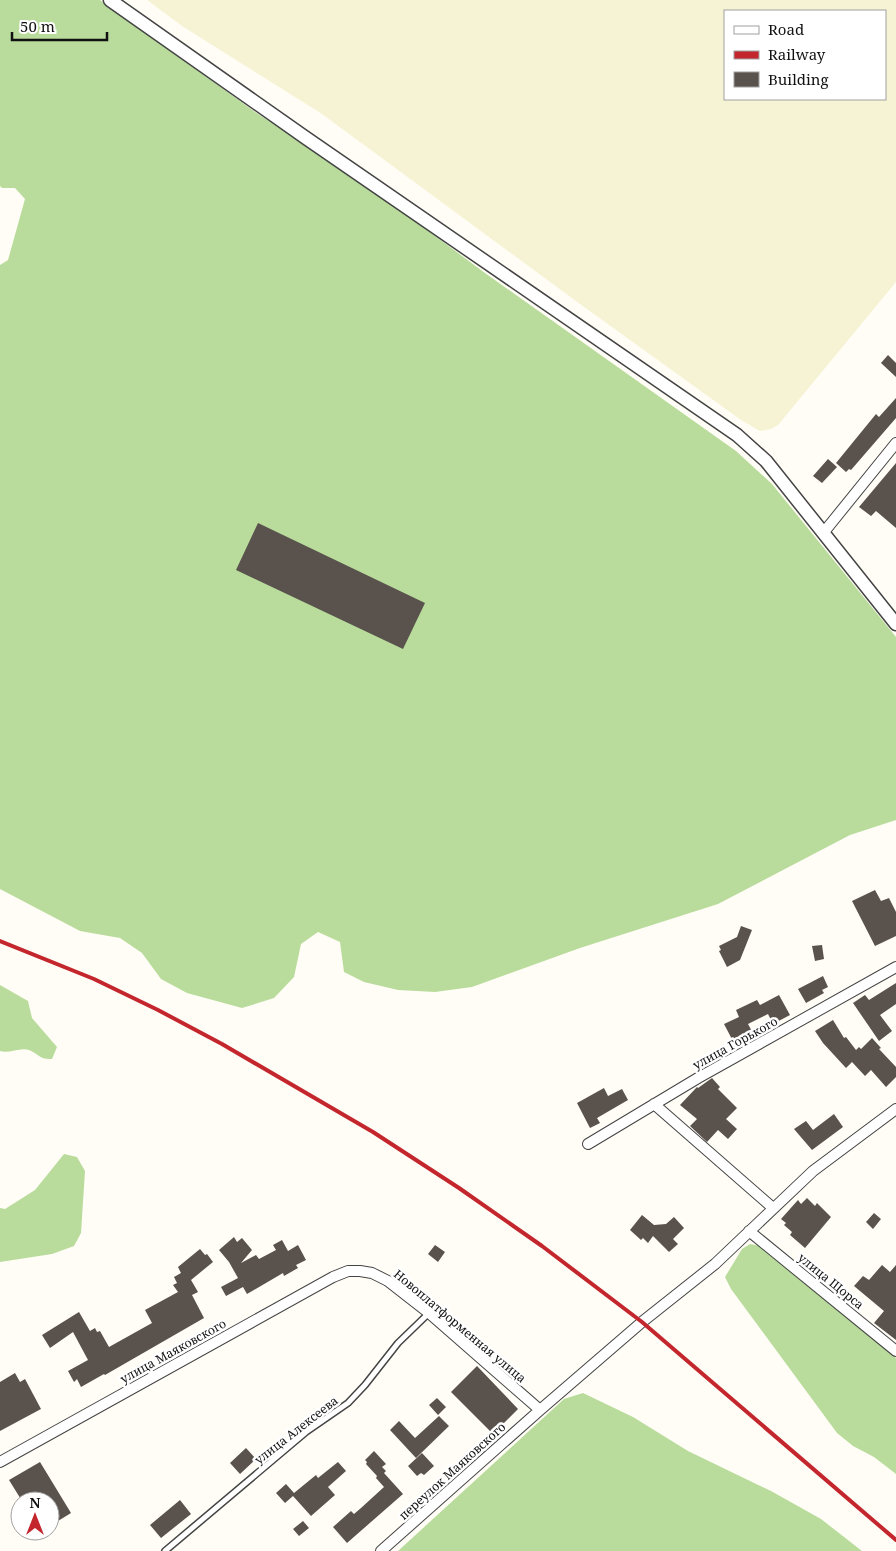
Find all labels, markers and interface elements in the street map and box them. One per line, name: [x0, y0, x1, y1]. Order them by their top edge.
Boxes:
scale bar: [12, 10, 108, 42]
legend: [724, 10, 886, 100]
text: 50 m: [20, 16, 55, 36]
text: Road: [768, 19, 804, 39]
text: Railway: [768, 44, 826, 64]
text: Building: [768, 69, 829, 89]
street label: улица Горького: [689, 1013, 781, 1073]
street label: улица Щорса: [794, 1249, 868, 1313]
street label: Новоплатформенная улица: [390, 1265, 530, 1387]
street label: улица Маяковского: [117, 1315, 229, 1387]
street label: улица Алексеева: [251, 1392, 341, 1468]
street label: переулок Маяковского: [395, 1418, 509, 1524]
north arrow: [10, 1491, 60, 1541]
text: N: [29, 1493, 41, 1512]

